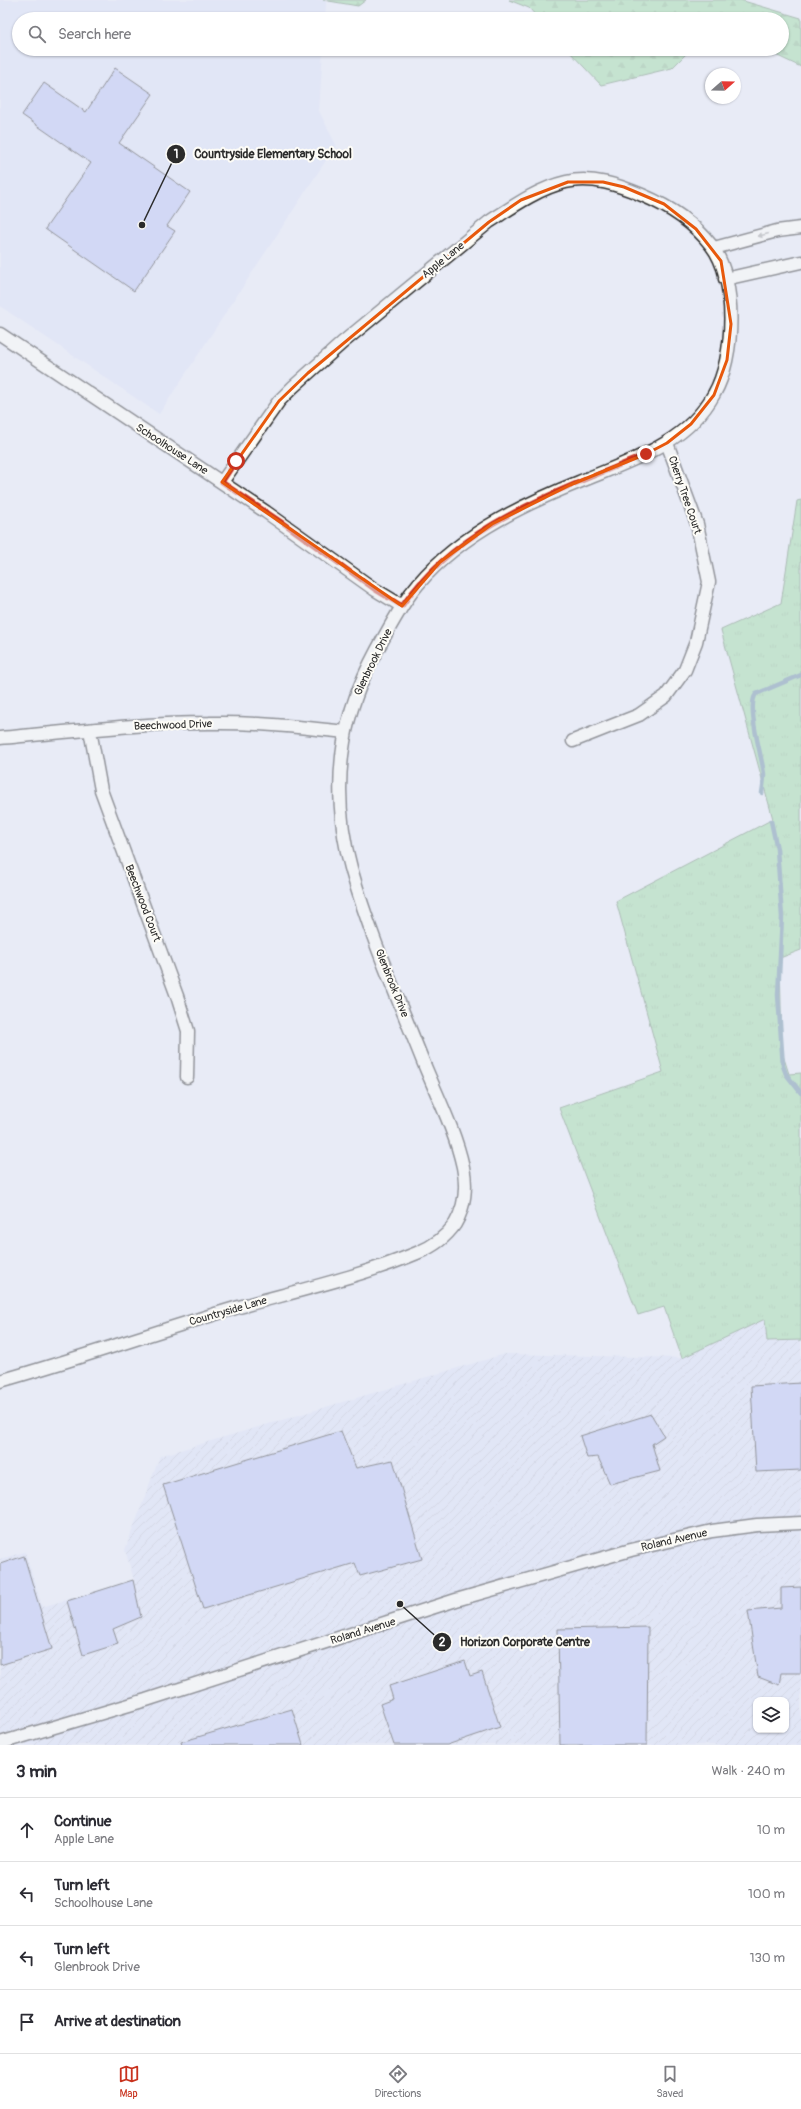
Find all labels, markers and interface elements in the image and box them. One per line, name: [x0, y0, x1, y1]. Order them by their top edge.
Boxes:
search box: [12, 12, 789, 56]
icon: search: [26, 23, 48, 45]
text: Search here: [58, 25, 131, 44]
north arrow: [705, 68, 741, 104]
callout: Countryside Elementary School: [166, 142, 360, 166]
text: 1: [174, 147, 178, 162]
text: Countryside Elementary School: [194, 147, 352, 162]
one-way arrow: [756, 232, 769, 238]
street label: Apple Lane: [419, 239, 467, 281]
street label: Schoolhouse Lane: [133, 421, 211, 478]
route end: [637, 445, 655, 463]
route start: [227, 452, 245, 470]
street label: Cherry Tree Court: [666, 454, 705, 536]
street label: Glenbrook Drive: [351, 626, 395, 697]
street label: Beechwood Drive: [134, 717, 213, 733]
street label: Beechwood Court: [122, 863, 164, 944]
street label: Glenbrook Drive: [372, 947, 412, 1020]
street label: Countryside Lane: [188, 1294, 269, 1328]
street label: Roland Avenue: [640, 1526, 709, 1554]
street label: Roland Avenue: [329, 1615, 398, 1647]
callout: Horizon Corporate Centre: [432, 1630, 598, 1654]
text: 2: [439, 1635, 446, 1650]
text: Horizon Corporate Centre: [460, 1635, 591, 1650]
map controls: [753, 1697, 789, 1733]
button: layers: [753, 1697, 789, 1733]
text: 3 min: [16, 1761, 57, 1782]
text: Walk · 240 m: [711, 1763, 785, 1779]
text: Continue: [54, 1812, 112, 1831]
icon: ahead: [16, 1819, 38, 1841]
text: 10 m: [757, 1822, 785, 1838]
text: Apple Lane: [54, 1831, 114, 1847]
text: Turn left: [54, 1876, 110, 1895]
icon: left: [16, 1883, 38, 1905]
text: 100 m: [748, 1886, 785, 1902]
text: Schoolhouse Lane: [54, 1895, 153, 1911]
text: Turn left: [54, 1940, 110, 1959]
icon: left: [16, 1947, 38, 1969]
text: 130 m: [749, 1950, 785, 1966]
text: Glenbrook Drive: [54, 1959, 140, 1975]
icon: arrive: [16, 2011, 38, 2033]
text: Arrive at destination: [54, 2012, 181, 2031]
tab: Map: [118, 2063, 140, 2100]
tab: Directions: [375, 2063, 421, 2100]
tab: Saved: [656, 2063, 683, 2100]

